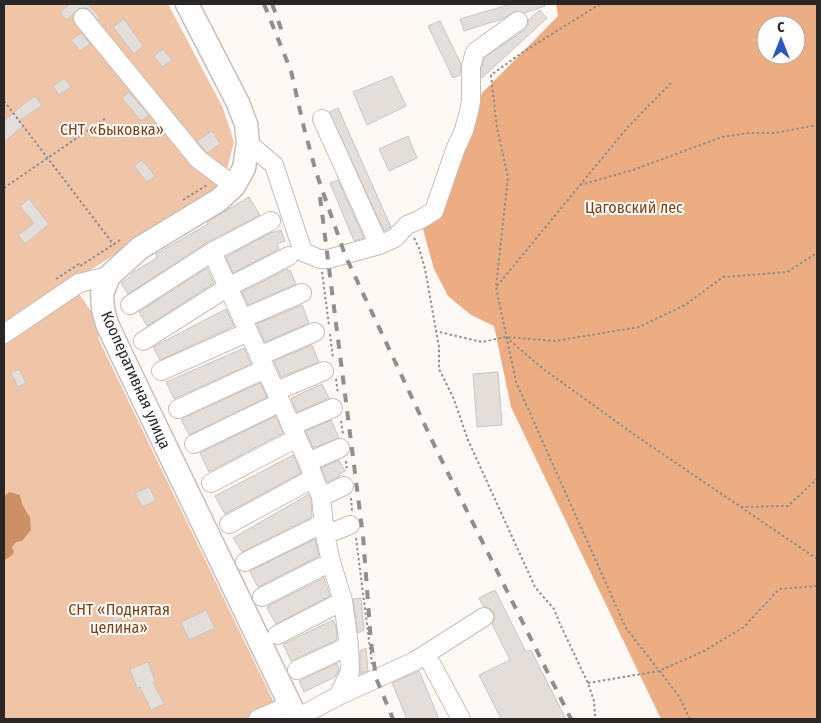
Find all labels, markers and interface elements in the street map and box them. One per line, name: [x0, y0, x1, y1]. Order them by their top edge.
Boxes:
north arrow: [756, 15, 806, 65]
text: С: [777, 19, 785, 36]
park label: СНТ «Быковка»: [60, 120, 164, 139]
park label: Цаговский лес: [585, 198, 683, 217]
street label: Кооперативная улица: [97, 308, 175, 452]
park label: СНТ «Поднятая целина»: [68, 600, 170, 637]

